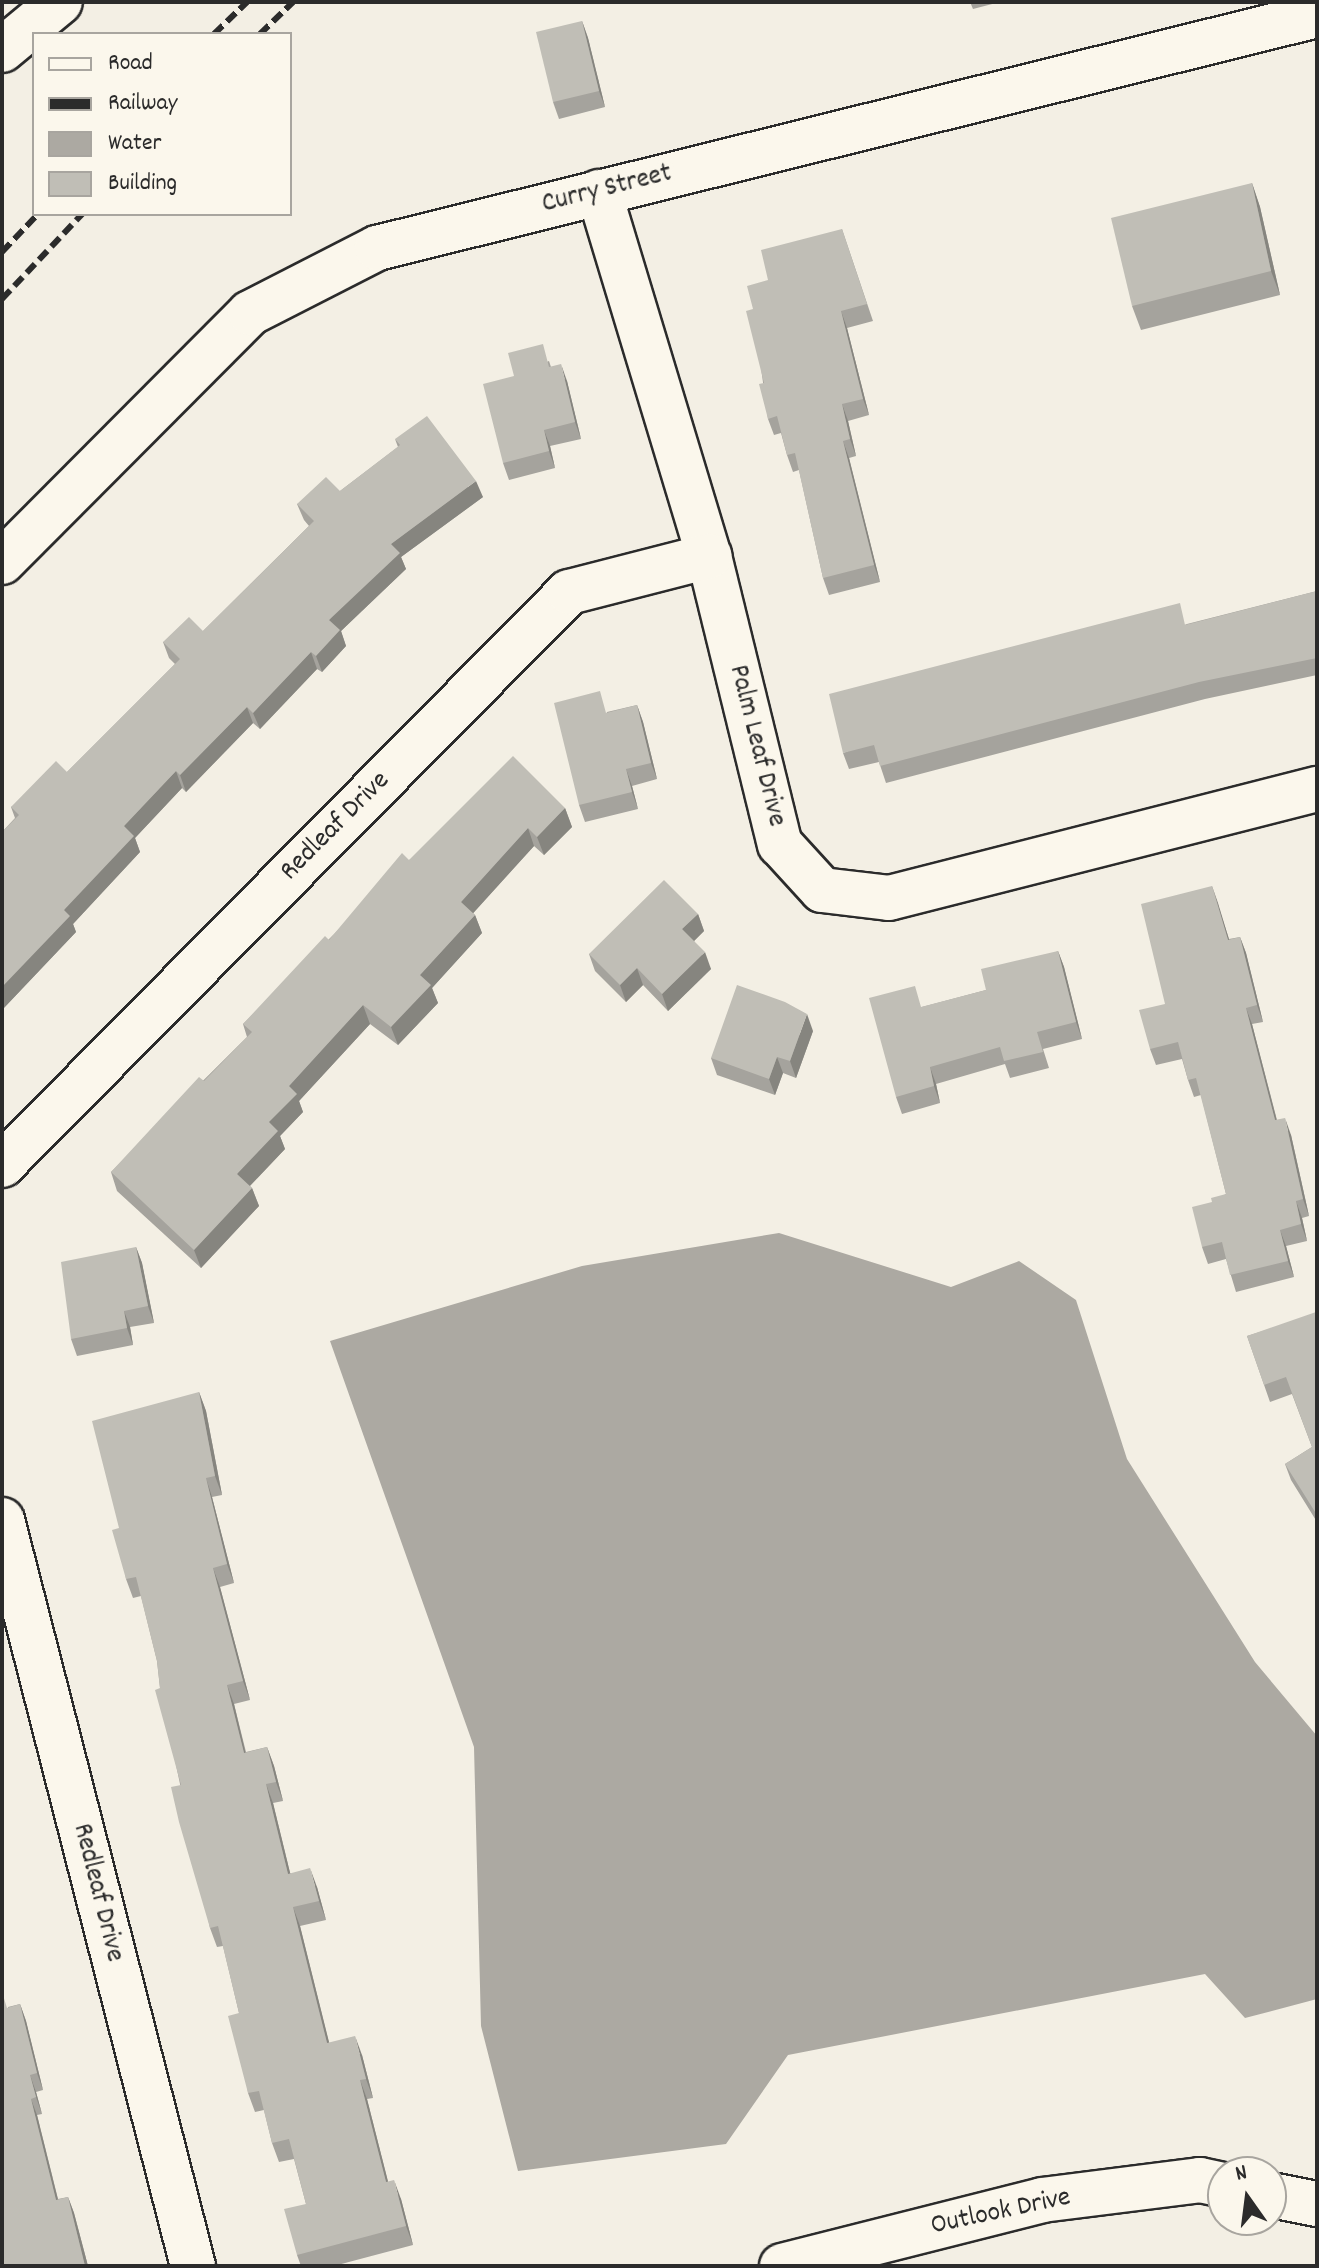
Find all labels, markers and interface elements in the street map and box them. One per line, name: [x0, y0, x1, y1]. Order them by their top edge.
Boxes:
legend: [32, 32, 292, 216]
text: Road: [108, 47, 153, 81]
text: Railway: [108, 87, 177, 121]
text: Water: [108, 127, 161, 161]
street label: Curry Street: [539, 158, 675, 222]
text: Building: [108, 167, 177, 201]
street label: Palm Leaf Drive: [720, 662, 792, 830]
street label: Redleaf Drive: [274, 765, 398, 889]
street label: Redleaf Drive: [64, 1820, 130, 1966]
north arrow: [1207, 2156, 1287, 2236]
text: N: [1233, 2158, 1251, 2191]
street label: Outlook Drive: [928, 2182, 1074, 2244]

